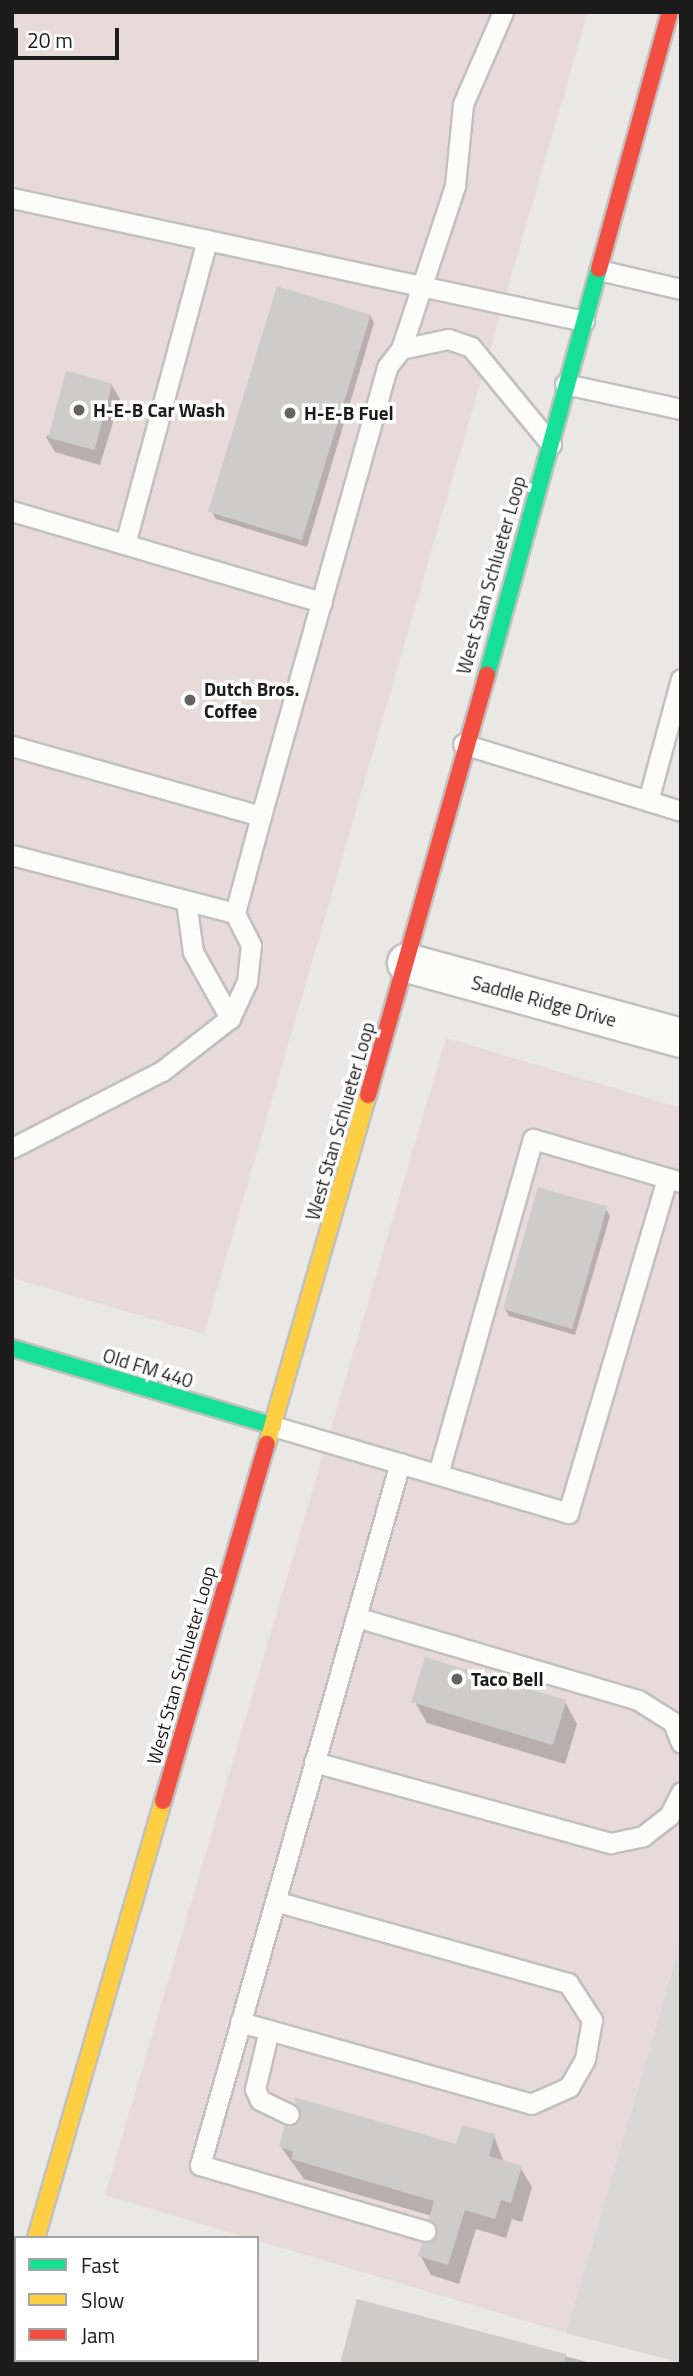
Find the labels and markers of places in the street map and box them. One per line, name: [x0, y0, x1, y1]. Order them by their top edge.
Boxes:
place label: H-E-B Car Wash: [93, 399, 225, 421]
marker: H-E-B Car Wash: [71, 402, 87, 418]
place label: H-E-B Fuel: [304, 402, 394, 424]
marker: H-E-B Fuel: [282, 405, 298, 421]
place label: Dutch Bros. Coffee: [204, 678, 299, 722]
marker: Dutch Bros. Coffee: [182, 692, 198, 708]
place label: Taco Bell: [471, 1668, 544, 1690]
marker: Taco Bell: [449, 1671, 465, 1687]

